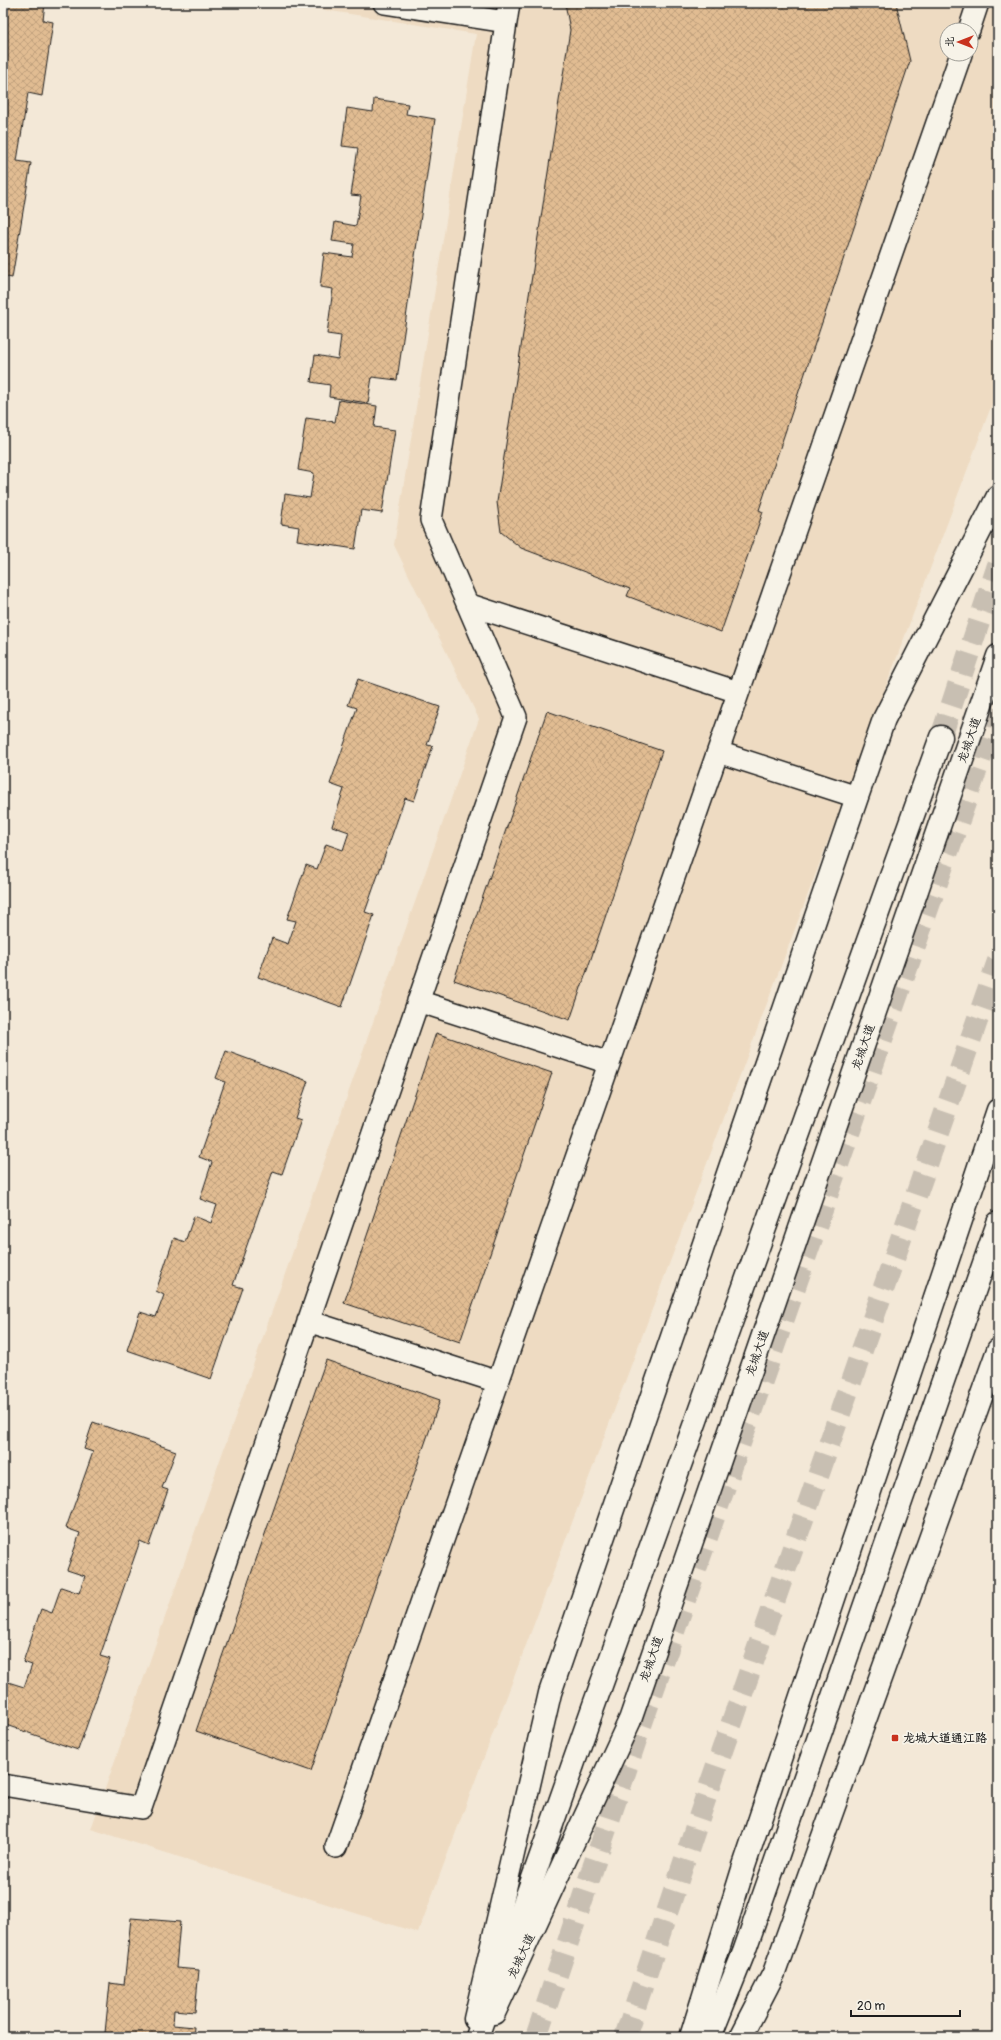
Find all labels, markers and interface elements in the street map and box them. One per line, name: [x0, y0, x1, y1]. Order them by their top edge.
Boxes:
north arrow: [939, 22, 979, 62]
text: 北: [943, 37, 956, 48]
street label: 龙城大道: [955, 715, 984, 765]
street label: 龙城大道: [849, 1022, 878, 1072]
street label: 龙城大道: [743, 1328, 772, 1378]
street label: 龙城大道: [637, 1634, 666, 1684]
place label: 龙城大道通江路: [903, 1731, 987, 1746]
marker: 龙城大道通江路: [890, 1733, 900, 1743]
street label: 龙城大道: [505, 1931, 538, 1981]
scale bar: [851, 1992, 960, 2018]
text: 20 m: [857, 1999, 886, 2014]

